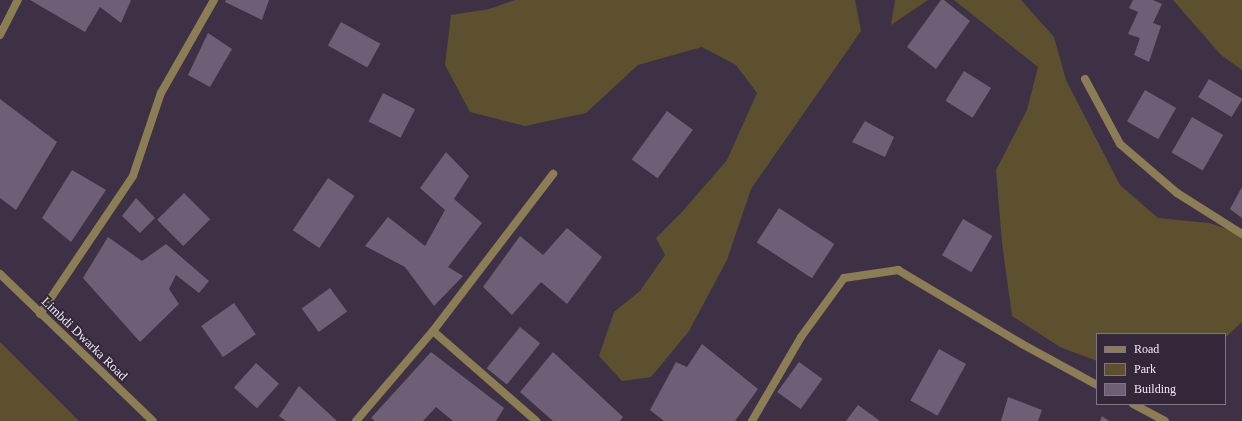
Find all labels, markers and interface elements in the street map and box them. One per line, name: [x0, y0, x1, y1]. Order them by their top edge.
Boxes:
street label: Limbdi Dwarka Road: [33, 290, 135, 388]
legend: [1096, 333, 1226, 405]
text: Road: [1134, 342, 1159, 356]
text: Park: [1134, 362, 1156, 376]
text: Building: [1134, 382, 1176, 396]

